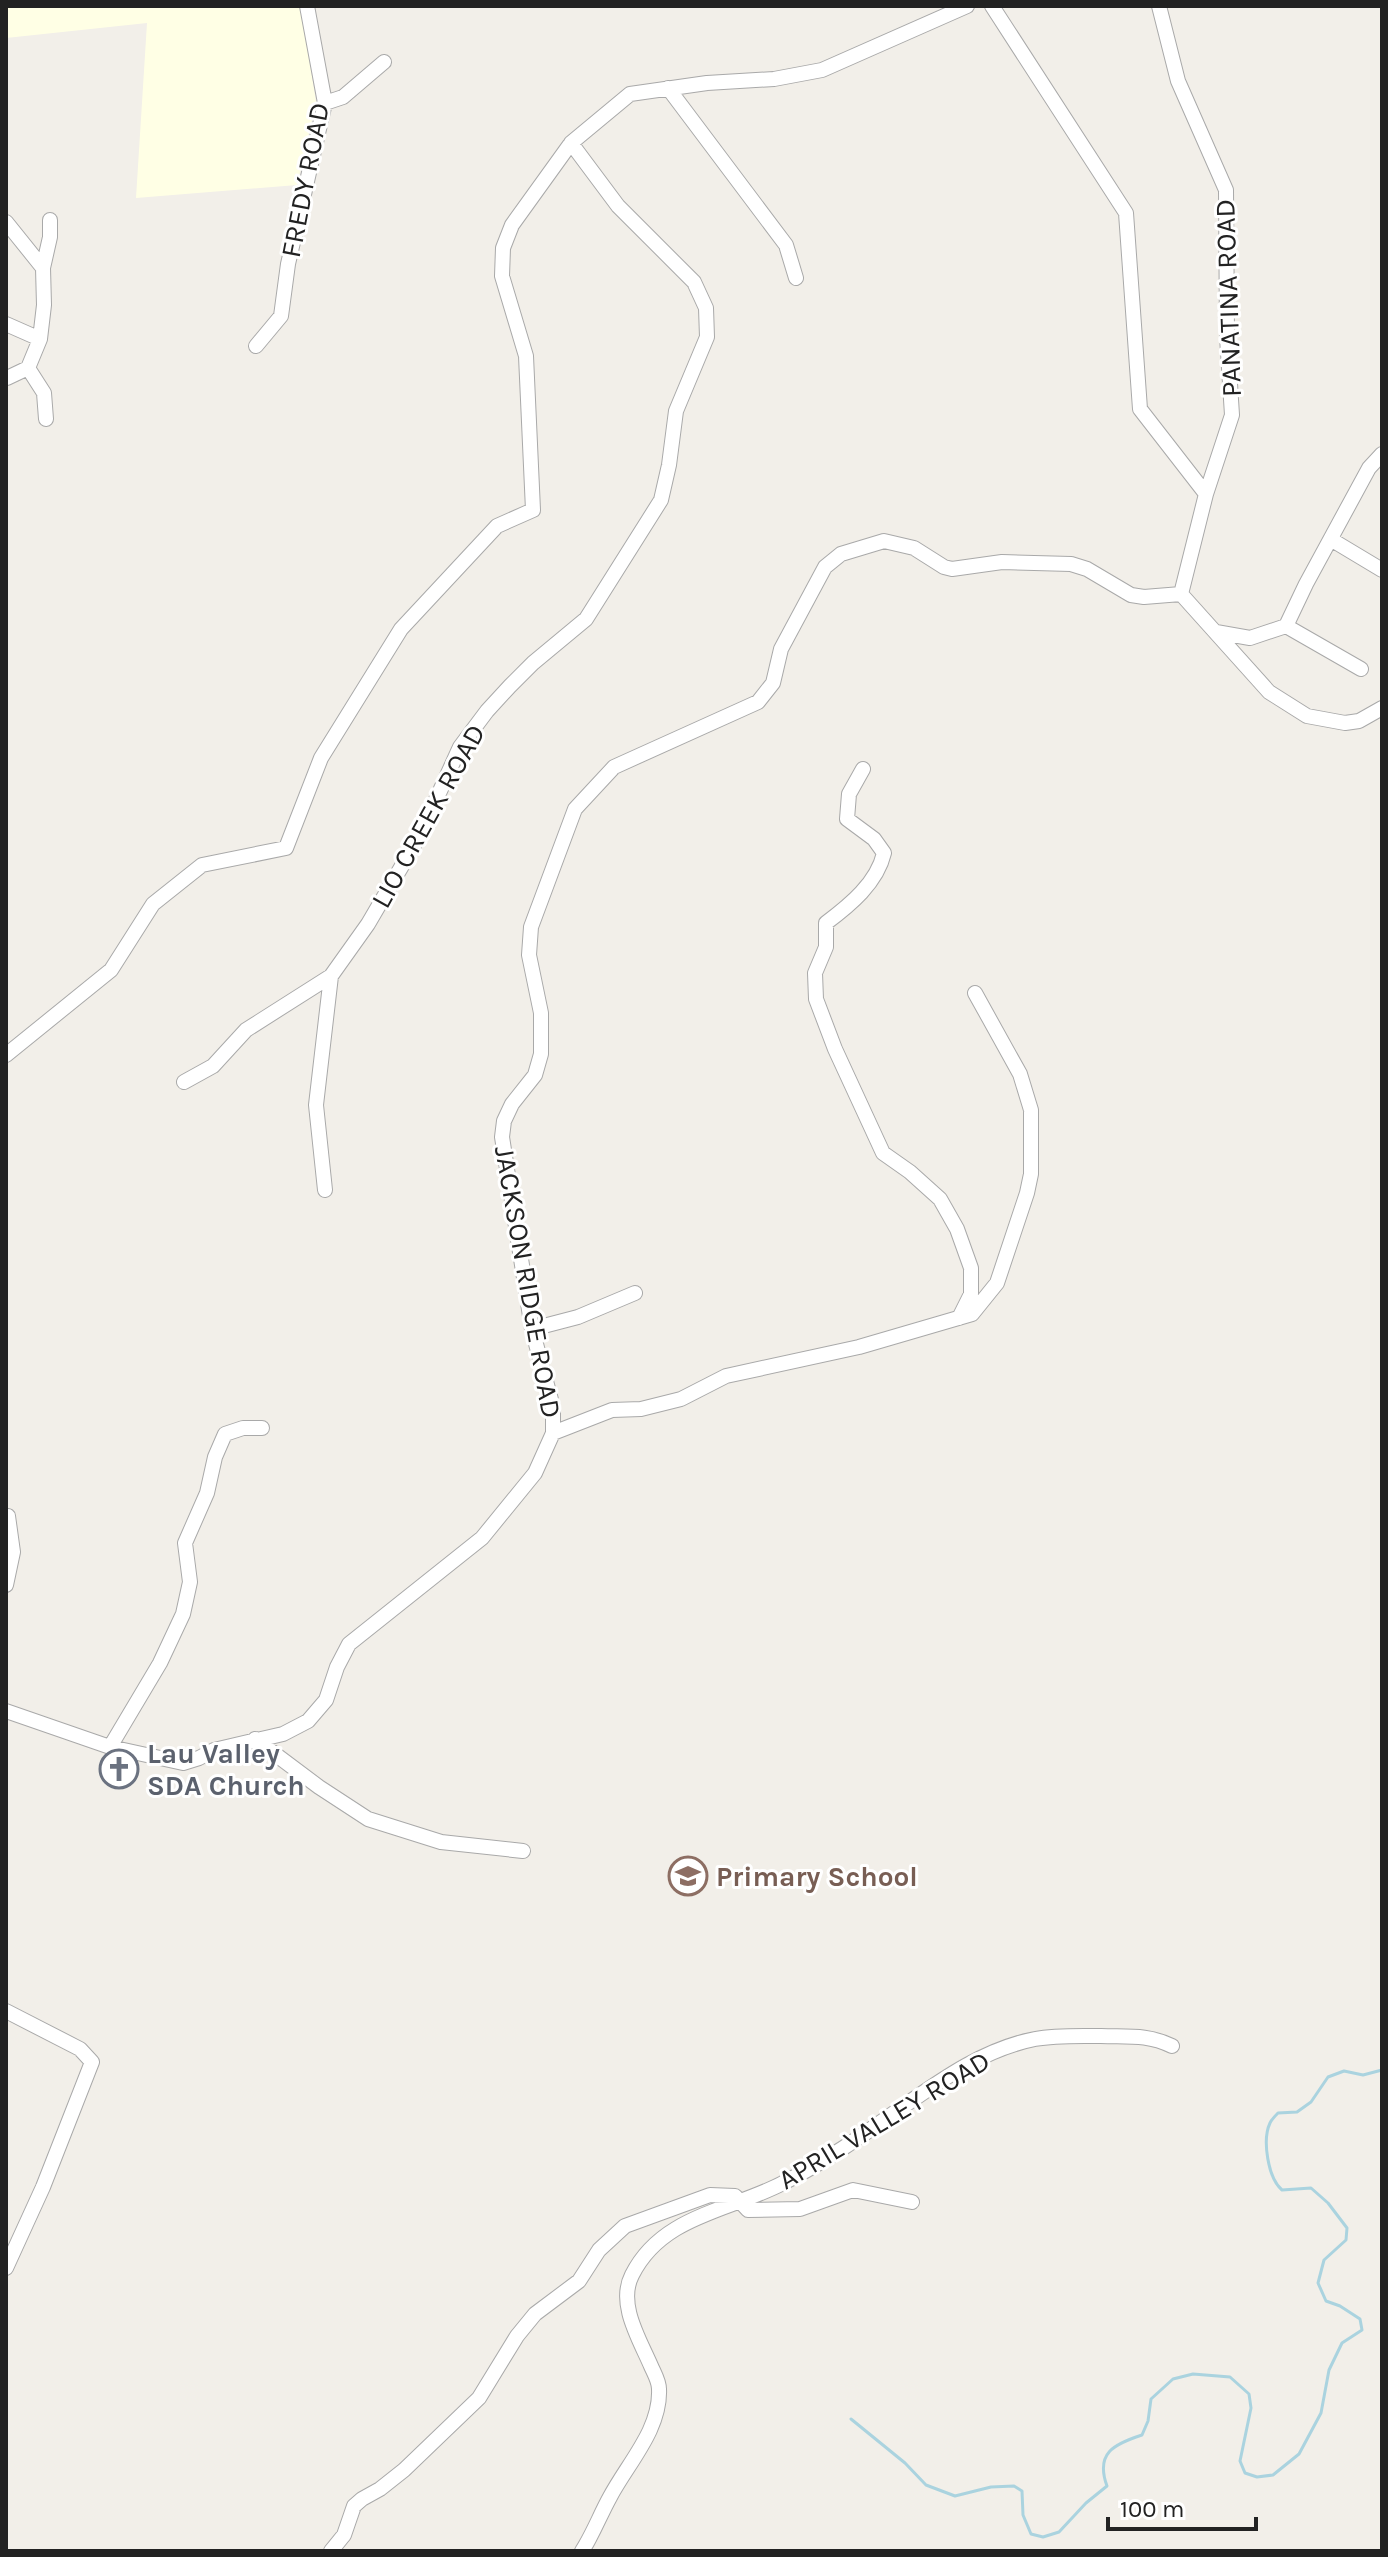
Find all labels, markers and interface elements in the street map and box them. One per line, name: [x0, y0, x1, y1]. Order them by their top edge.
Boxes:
street label: FREDY ROAD: [274, 100, 336, 260]
street label: PANATINA ROAD: [1208, 198, 1248, 398]
street label: LIO CREEK ROAD: [364, 718, 492, 914]
street label: JACKSON RIDGE ROAD: [488, 1143, 568, 1421]
place label: Lau Valley SDA Church: [147, 1737, 305, 1802]
church icon: Lau Valley SDA Church: [98, 1748, 140, 1790]
school or university icon: Primary School: [667, 1855, 709, 1897]
place label: Primary School: [716, 1860, 918, 1893]
street label: APRIL VALLEY ROAD: [772, 2044, 996, 2196]
scale bar: [1108, 2481, 1256, 2531]
text: 100 m: [1120, 2495, 1185, 2523]

